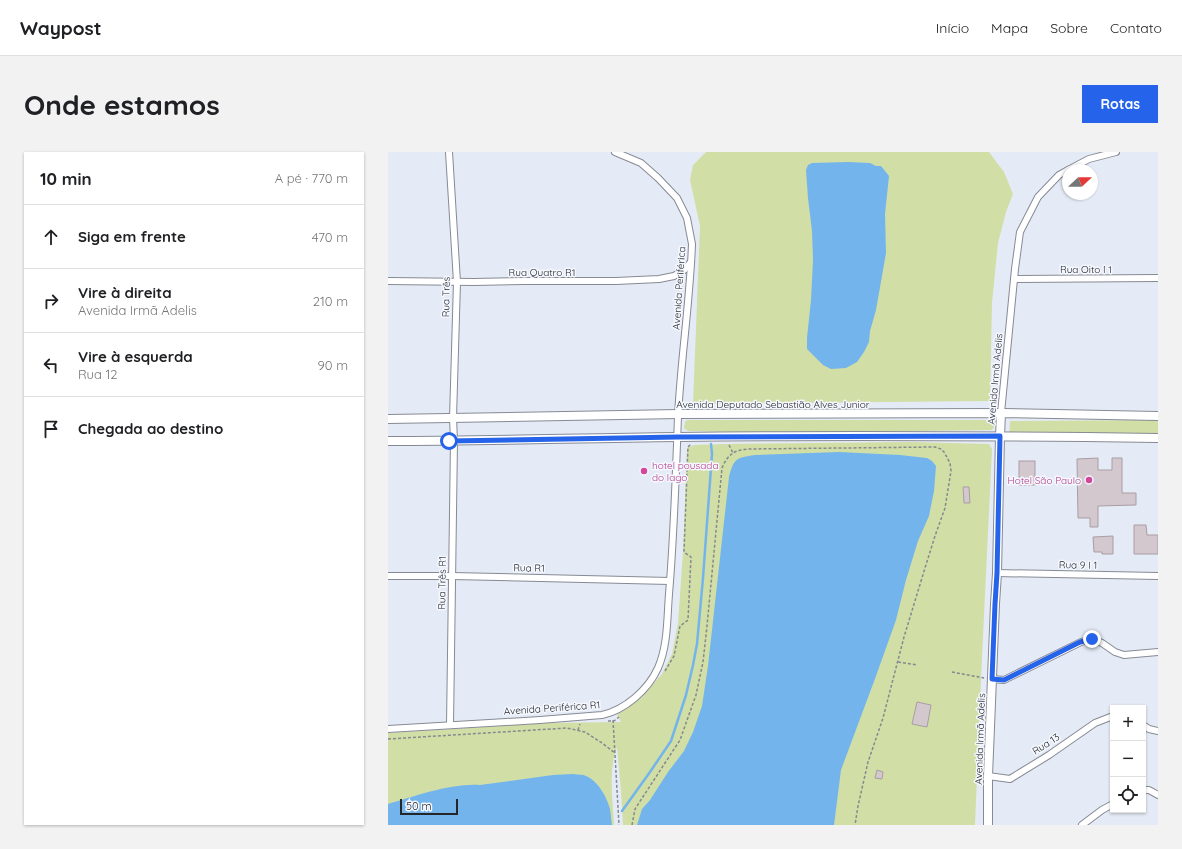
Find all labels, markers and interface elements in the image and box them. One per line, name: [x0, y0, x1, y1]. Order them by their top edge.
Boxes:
text: Waypost: [20, 16, 102, 40]
text: Início: [936, 19, 969, 37]
text: Mapa: [991, 19, 1028, 37]
text: Sobre: [1050, 19, 1088, 37]
text: Contato: [1110, 19, 1162, 37]
button: Rotas: [1082, 85, 1158, 123]
text: Onde estamos: [24, 87, 220, 122]
north arrow: [1062, 164, 1098, 200]
text: 10 min: [40, 168, 92, 189]
text: A pé · 770 m: [275, 170, 348, 186]
icon: ahead: [40, 226, 62, 248]
text: Siga em frente: [78, 227, 186, 246]
text: 470 m: [312, 229, 348, 245]
street label: Avenida Periférica: [670, 246, 688, 330]
street label: Rua Oito I 1: [1060, 263, 1112, 276]
street label: Rua Quatro R1: [509, 266, 575, 279]
street label: Rua Três: [439, 276, 453, 317]
text: Vire à direita: [78, 283, 172, 302]
icon: right: [40, 290, 62, 312]
text: 210 m: [313, 293, 348, 309]
text: Avenida Irmã Adelis: [78, 302, 197, 318]
street label: Avenida Irmã Adelis: [985, 333, 1005, 425]
text: Vire à esquerda: [78, 347, 193, 366]
icon: left: [40, 354, 62, 376]
text: 90 m: [318, 357, 348, 373]
text: Rua 12: [78, 366, 117, 382]
street label: Avenida Deputado Sebastião Alves Junior: [676, 398, 870, 411]
icon: arrive: [40, 418, 62, 440]
text: Chegada ao destino: [78, 419, 223, 438]
route start: [440, 432, 458, 450]
place label: hotel pousada do lago: [652, 459, 718, 484]
marker: hotel pousada do lago: [639, 466, 649, 476]
place label: Hotel São Paulo: [1007, 474, 1081, 487]
marker: Hotel São Paulo: [1084, 475, 1094, 485]
street label: Rua Três R1: [435, 556, 449, 610]
street label: Rua 9 I 1: [1059, 558, 1097, 572]
street label: Rua R1: [513, 561, 545, 575]
route end: [1083, 630, 1101, 648]
street label: Avenida Irmã Adelis: [972, 693, 988, 785]
street label: Avenida Periférica R1: [503, 698, 601, 718]
map controls: [1110, 705, 1146, 813]
button: +: [1110, 705, 1146, 741]
street label: Rua 13: [1030, 730, 1062, 758]
button: −: [1110, 741, 1146, 777]
button: locate: [1110, 777, 1146, 813]
scale bar: [400, 797, 458, 816]
text: 50 m: [406, 799, 432, 813]

